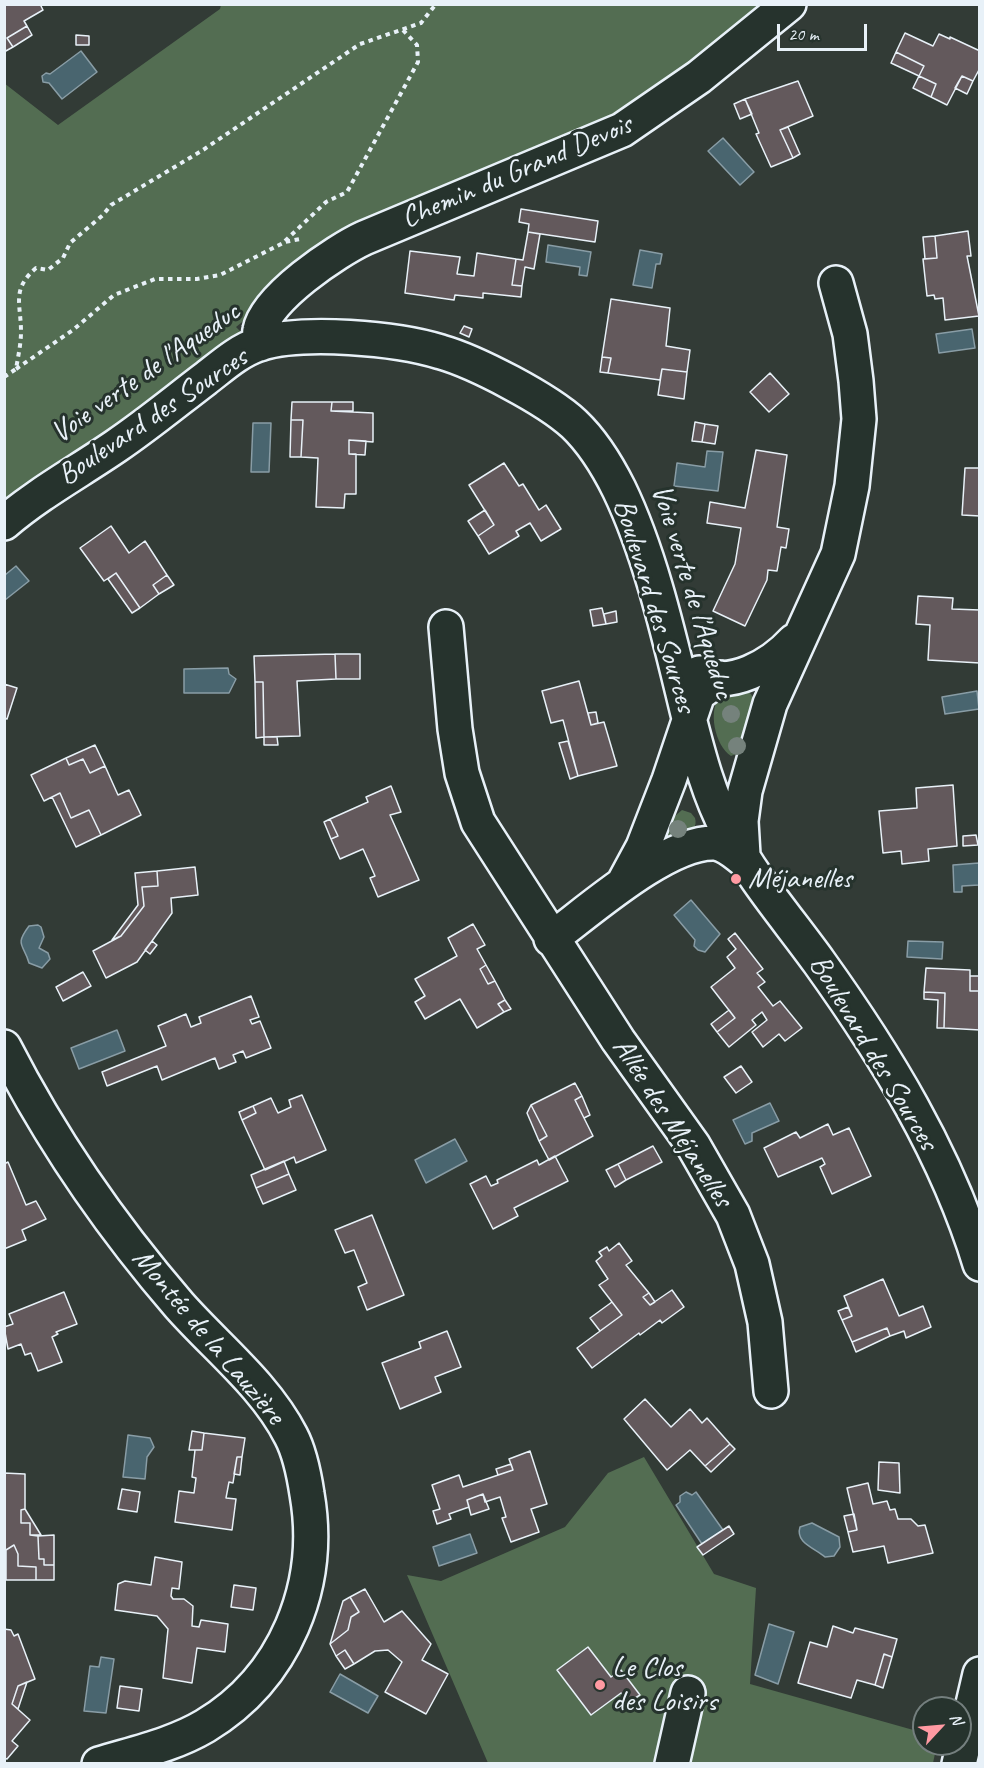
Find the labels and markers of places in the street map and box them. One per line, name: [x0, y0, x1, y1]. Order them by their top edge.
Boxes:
place label: Méjanelles: [748, 861, 852, 897]
marker: Méjanelles: [729, 872, 743, 886]
place label: Le Clos des Loisirs: [612, 1650, 717, 1720]
marker: Le Clos des Loisirs: [593, 1678, 607, 1692]

